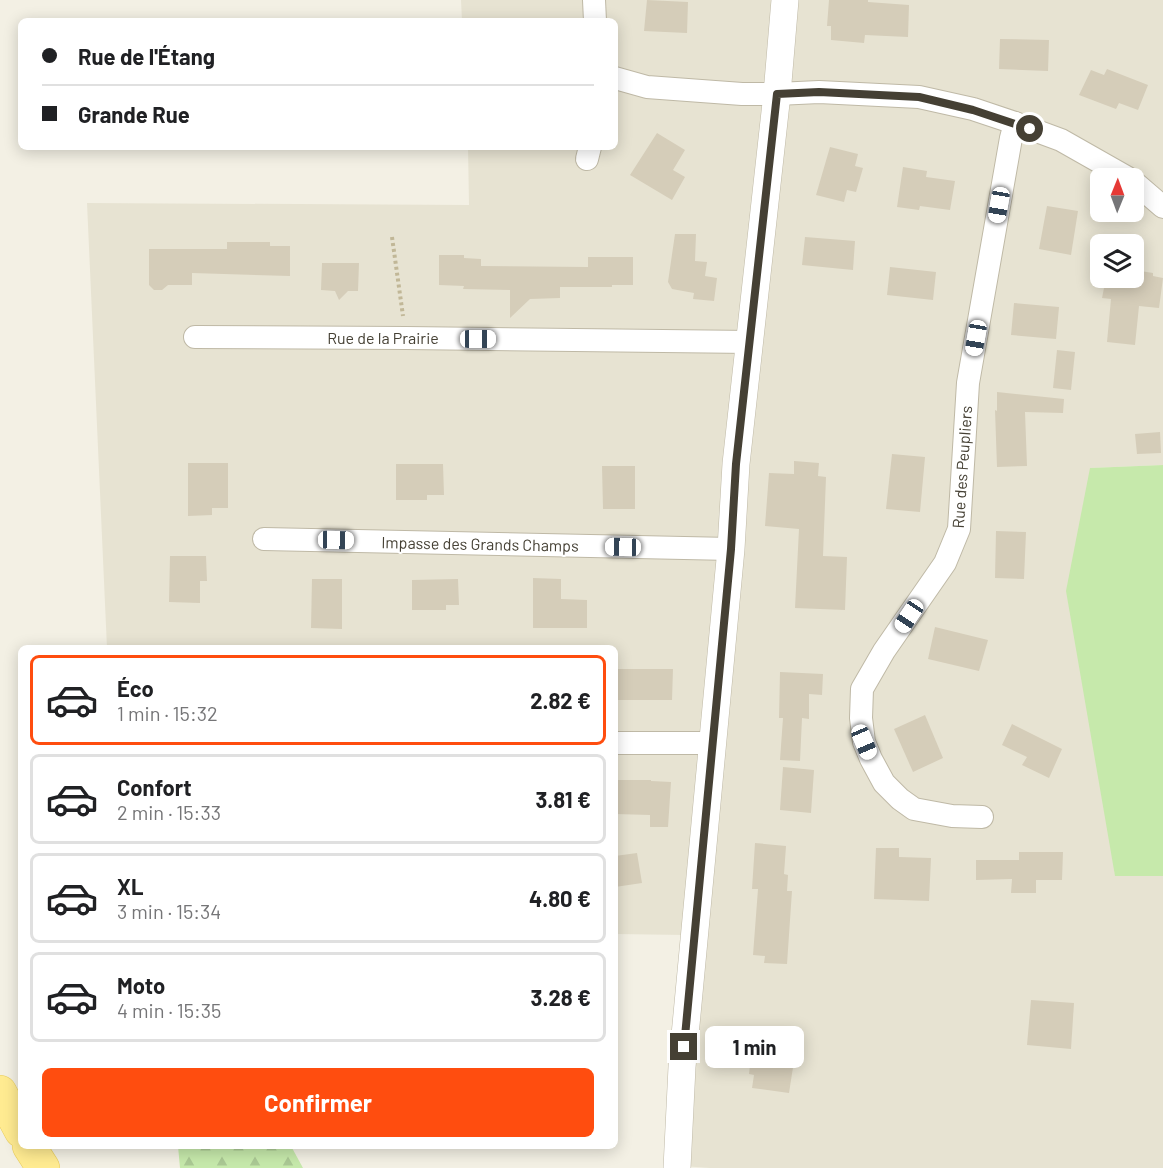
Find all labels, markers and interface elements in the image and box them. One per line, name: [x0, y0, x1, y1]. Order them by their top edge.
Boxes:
text: Rue de l'Étang: [78, 43, 215, 69]
text: Grande Rue: [78, 101, 190, 127]
route start: [1016, 115, 1043, 142]
north arrow: [1090, 168, 1144, 222]
map controls: [1090, 168, 1144, 288]
car: [987, 186, 1011, 224]
button: layers: [1090, 234, 1144, 288]
car: [964, 319, 988, 357]
street label: Rue de la Prairie: [327, 328, 439, 347]
car: [460, 330, 496, 348]
street label: Rue des Peupliers: [948, 405, 975, 529]
car: [318, 531, 354, 549]
street label: Impasse des Grands Champs: [381, 532, 579, 555]
car: [605, 538, 641, 556]
car: [891, 596, 927, 636]
icon: car: [45, 673, 99, 727]
text: Éco: [117, 675, 154, 701]
text: 2.82 €: [530, 687, 591, 713]
text: 1 min · 15:32: [117, 701, 218, 725]
car: [849, 722, 879, 762]
icon: car: [45, 772, 99, 826]
text: Confort: [117, 774, 192, 800]
text: 3.81 €: [535, 786, 591, 812]
text: 2 min · 15:33: [117, 800, 221, 824]
icon: car: [45, 871, 99, 925]
text: XL: [117, 873, 143, 899]
text: 4.80 €: [529, 885, 591, 911]
text: 3 min · 15:34: [117, 899, 221, 923]
icon: car: [45, 970, 99, 1024]
text: Moto: [117, 972, 165, 998]
text: 3.28 €: [531, 984, 591, 1010]
text: 4 min · 15:35: [117, 998, 221, 1022]
callout: 1 min: [705, 1026, 804, 1068]
route end: [670, 1033, 697, 1060]
text: 1 min: [733, 1035, 776, 1059]
button: Confirmer: [42, 1068, 594, 1137]

